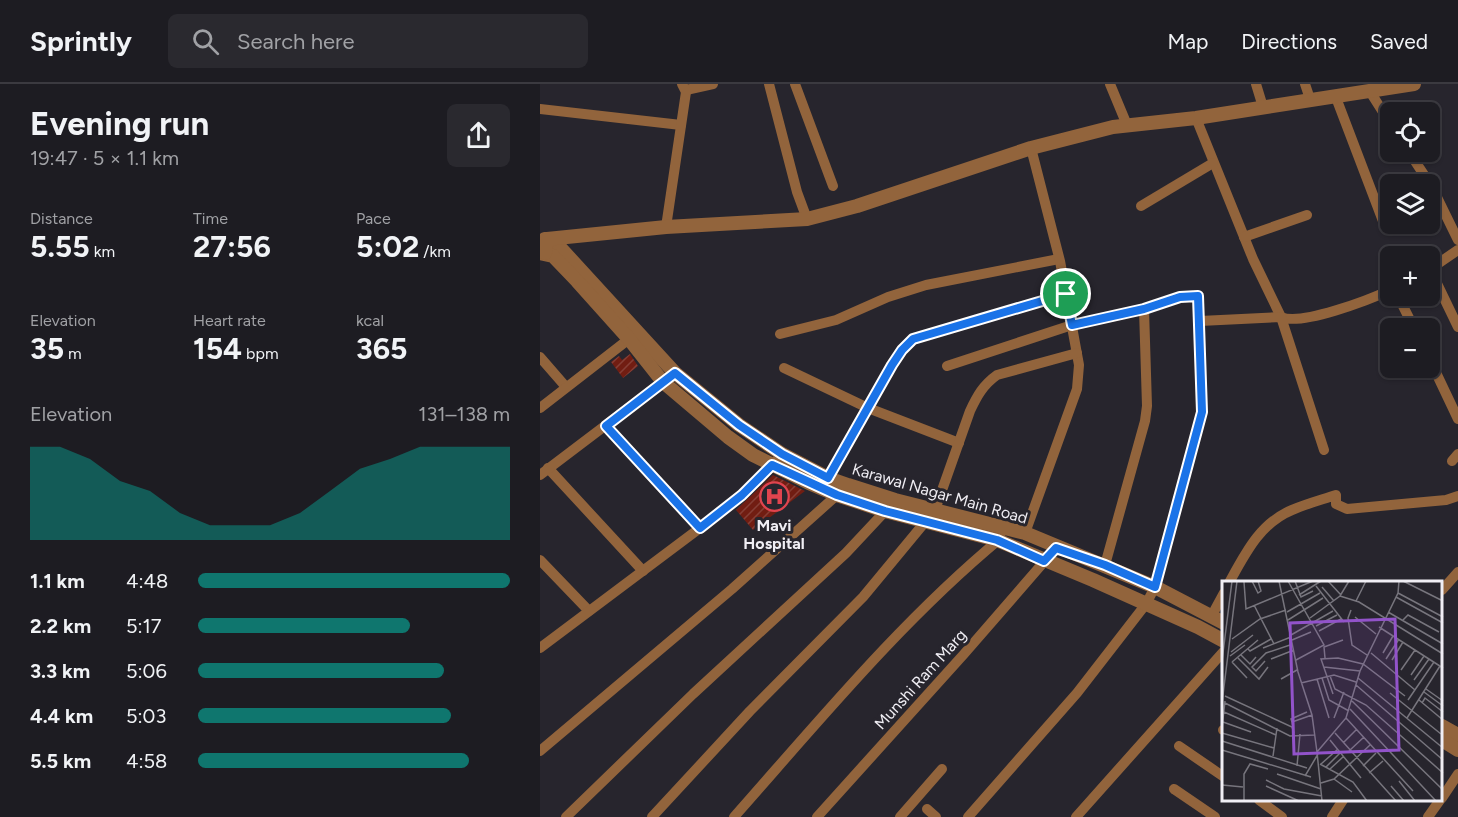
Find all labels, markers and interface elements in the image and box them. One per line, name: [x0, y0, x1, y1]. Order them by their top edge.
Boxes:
search box: [168, 14, 588, 68]
text: Sprintly: [30, 24, 132, 58]
icon: search: [189, 25, 222, 58]
text: Search here: [237, 28, 354, 55]
text: Map: [1167, 29, 1208, 54]
text: Directions: [1241, 29, 1337, 54]
text: Saved: [1370, 29, 1428, 54]
map controls: [1380, 102, 1440, 378]
button: locate: [1380, 102, 1440, 162]
text: Evening run: [30, 104, 209, 143]
button: share: [447, 104, 510, 167]
text: 19:47 · 5 × 1.1 km: [30, 146, 179, 170]
button: layers: [1380, 174, 1440, 234]
text: Distance: [30, 209, 93, 228]
text: Time: [193, 209, 228, 228]
text: Pace: [356, 209, 391, 228]
text: 5.55: [30, 228, 90, 265]
text: 27:56: [193, 228, 271, 265]
text: 5:02: [356, 228, 419, 265]
text: km: [90, 242, 115, 261]
text: /km: [419, 242, 451, 261]
button: +: [1380, 246, 1440, 306]
pin: [1040, 268, 1091, 319]
icon: arrive: [1049, 277, 1082, 310]
text: Elevation: [30, 311, 96, 330]
text: Heart rate: [193, 311, 266, 330]
text: kcal: [356, 311, 384, 330]
button: −: [1380, 318, 1440, 378]
text: 35: [30, 330, 64, 367]
text: 154: [193, 330, 242, 367]
text: 365: [356, 330, 408, 367]
text: m: [64, 344, 82, 363]
text: bpm: [242, 344, 279, 363]
text: Elevation: [30, 402, 112, 426]
text: 131–138 m: [418, 402, 510, 426]
street label: Karawal Nagar Main Road: [850, 459, 1030, 528]
hospital icon: Mavi Hospital: [758, 481, 790, 513]
place label: Mavi Hospital: [743, 516, 805, 553]
text: 1.1 km: [30, 569, 85, 593]
text: 4:48: [126, 569, 168, 593]
inset map: [1222, 581, 1443, 802]
text: 2.2 km: [30, 614, 91, 638]
text: 5:17: [126, 614, 162, 638]
street label: Munshi Ram Marg: [871, 626, 970, 733]
text: 3.3 km: [30, 659, 90, 683]
text: 5:06: [126, 659, 167, 683]
text: 4.4 km: [30, 704, 93, 728]
text: 5:03: [126, 704, 166, 728]
text: 5.5 km: [30, 749, 91, 773]
text: 4:58: [126, 749, 167, 773]

